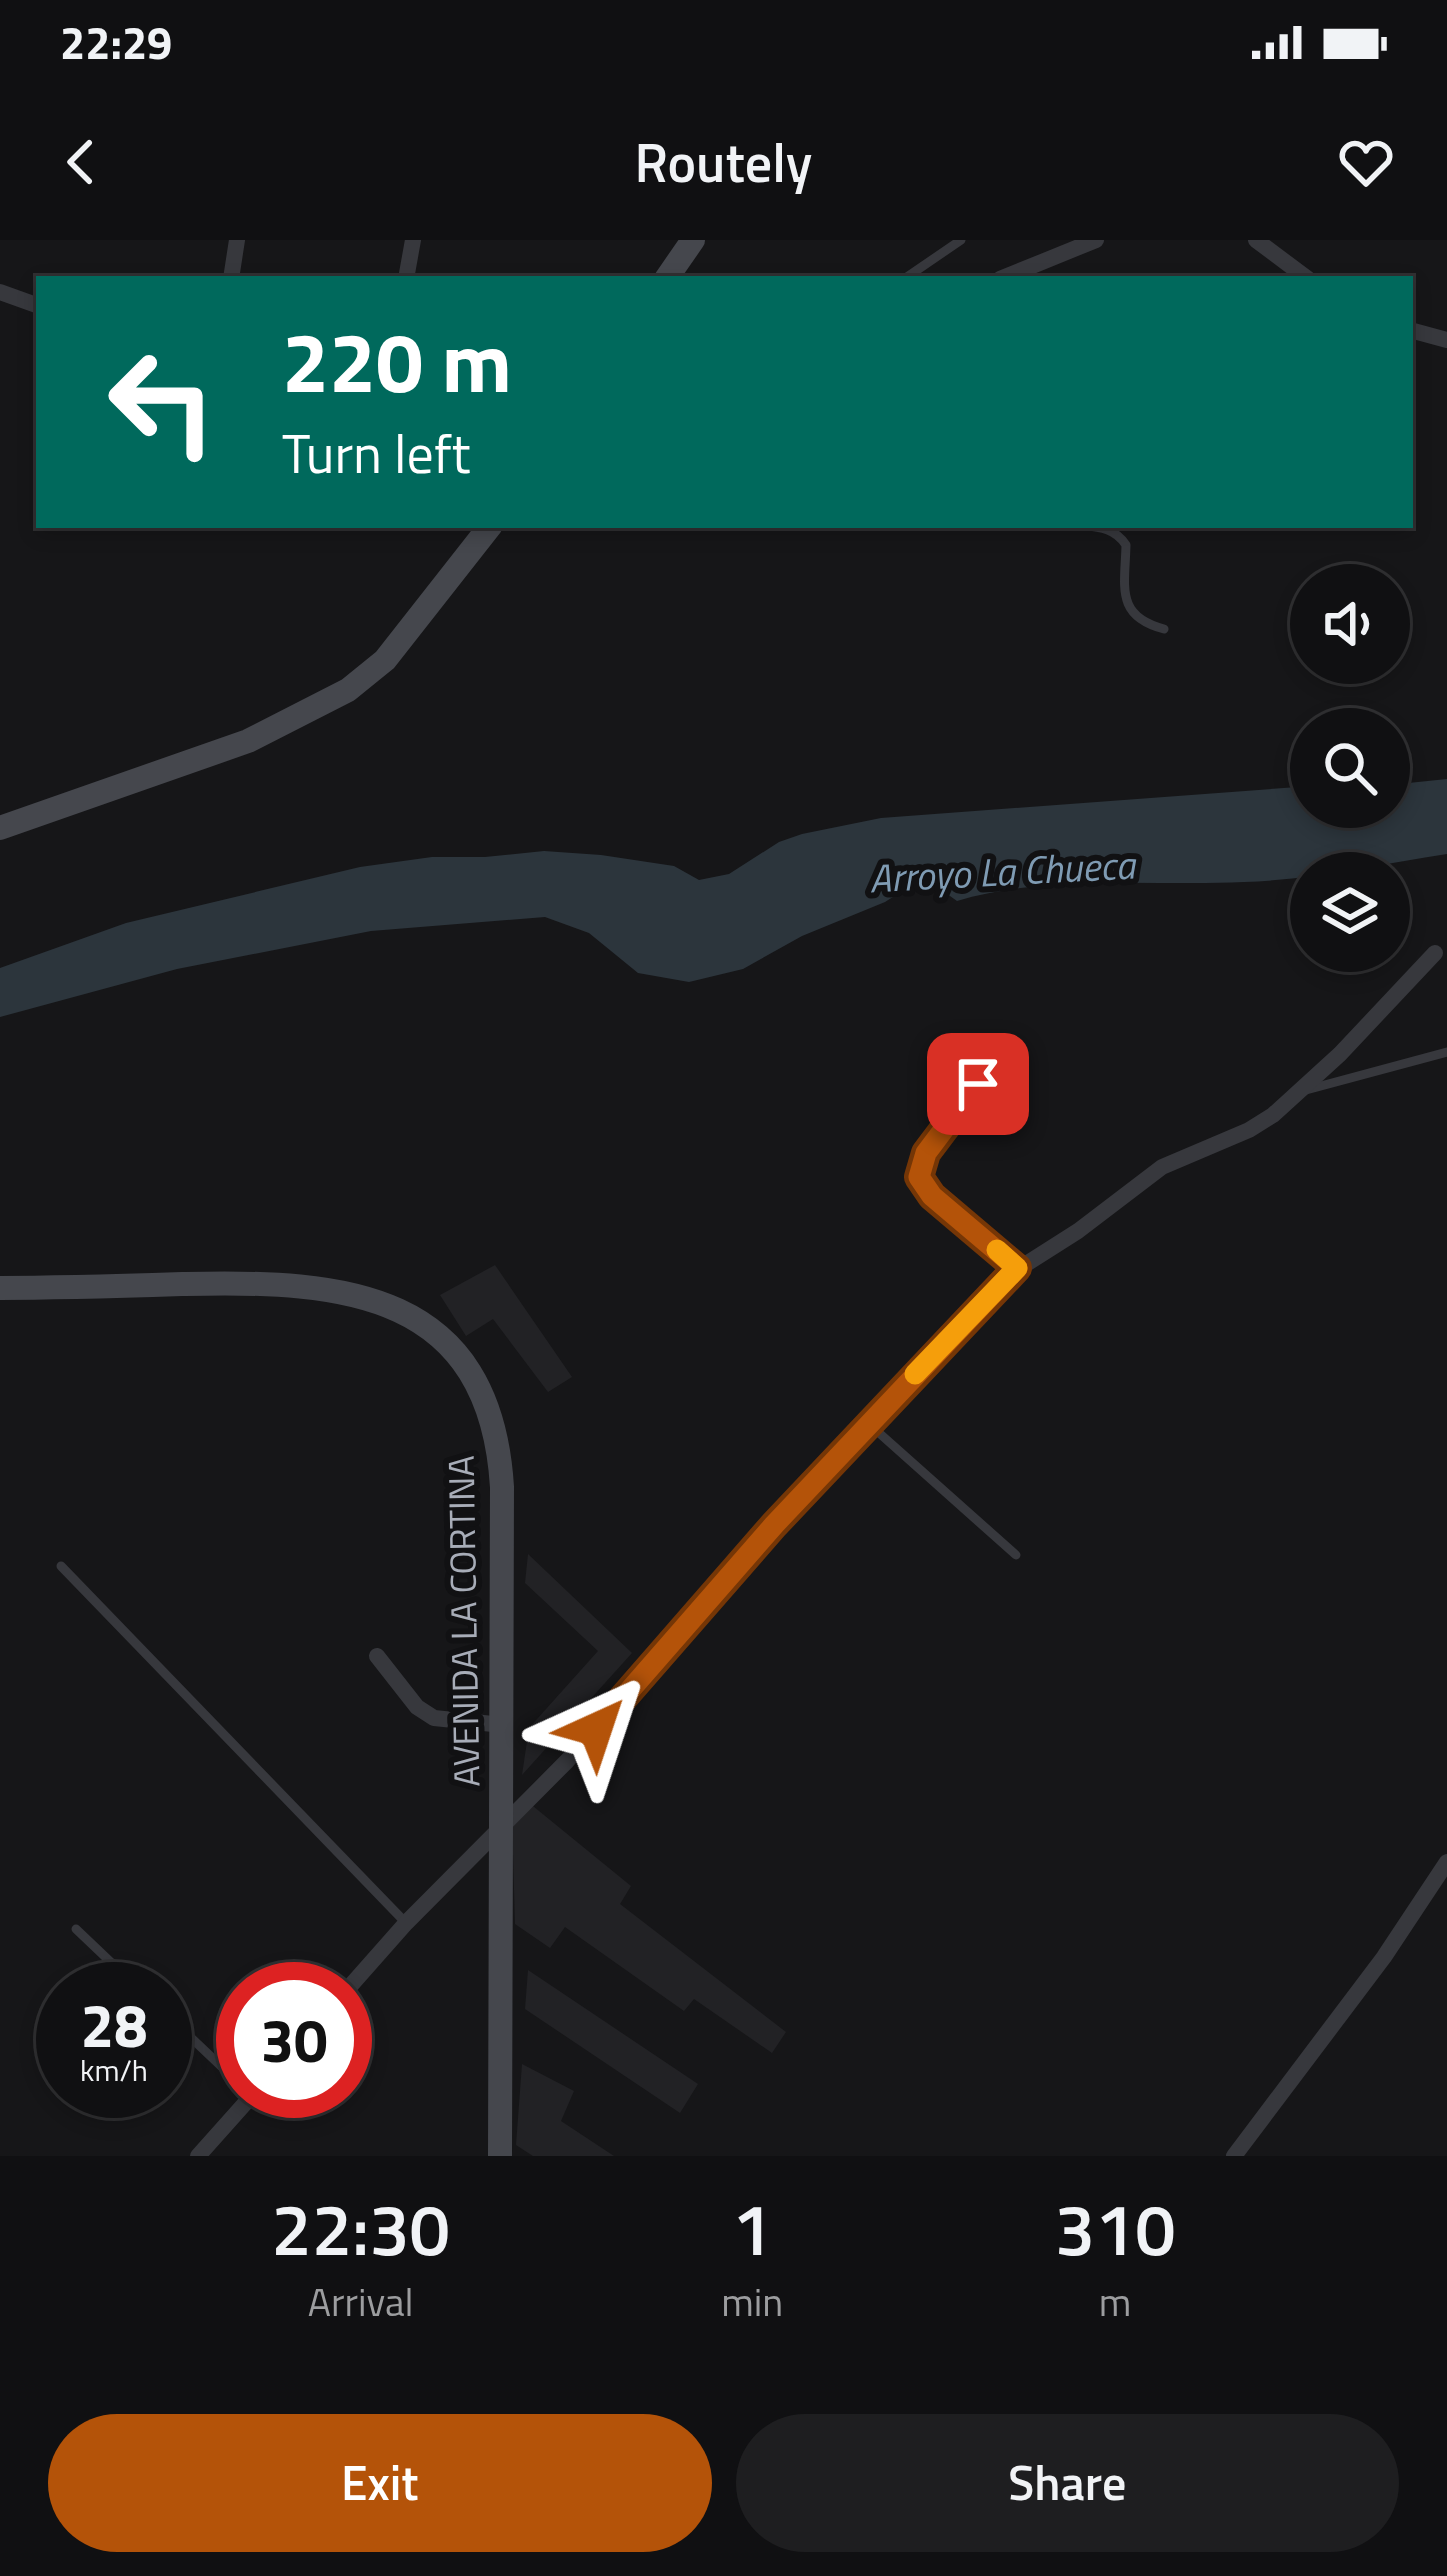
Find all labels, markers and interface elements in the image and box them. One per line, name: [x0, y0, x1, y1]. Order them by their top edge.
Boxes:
text: 22:29: [60, 8, 172, 76]
text: Routely: [635, 121, 812, 203]
icon: back: [48, 129, 114, 195]
icon: heart: [1333, 129, 1399, 195]
text: 220 m: [282, 297, 512, 425]
icon: left: [84, 324, 240, 480]
text: Turn left: [282, 412, 471, 494]
map controls: [1290, 564, 1410, 972]
button: sound: [1290, 564, 1410, 684]
button: search: [1290, 708, 1410, 828]
water label: Arroyo La Chueca: [868, 834, 1139, 907]
button: layers: [1290, 852, 1410, 972]
pin: [927, 1033, 1029, 1135]
icon: arrive: [945, 1051, 1011, 1117]
street label: AVENIDA LA CORTINA: [433, 1455, 493, 1787]
position arrow: [533, 1666, 659, 1792]
speed limit sign: 30: [216, 1962, 372, 2118]
text: 28: [80, 1979, 148, 2070]
text: km/h: [80, 2047, 148, 2093]
text: 22:30: [271, 2173, 450, 2283]
text: 1: [732, 2173, 772, 2283]
text: 310: [1055, 2173, 1176, 2283]
text: Arrival: [308, 2272, 414, 2331]
text: min: [721, 2272, 783, 2331]
text: m: [1099, 2272, 1131, 2331]
button: Exit: [48, 2414, 712, 2552]
button: Share: [736, 2414, 1399, 2552]

